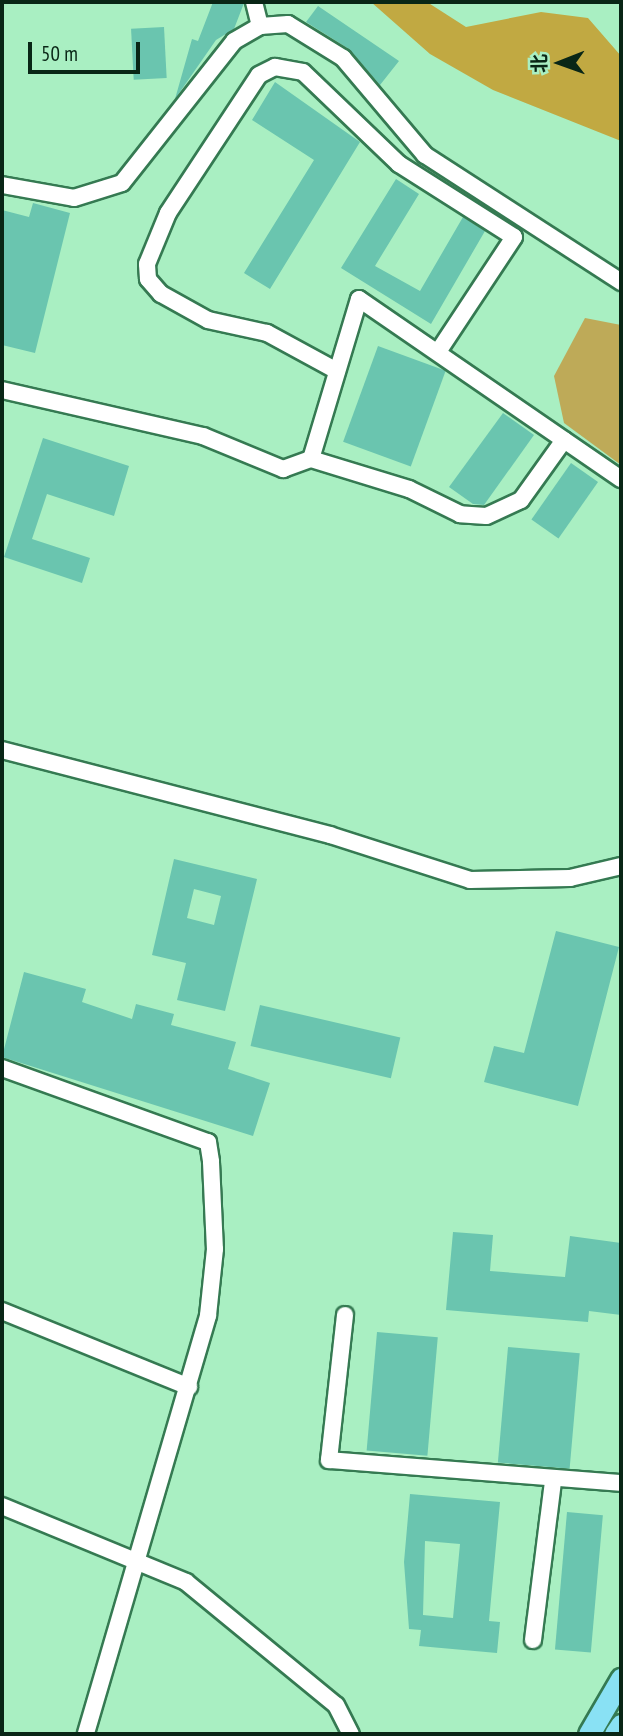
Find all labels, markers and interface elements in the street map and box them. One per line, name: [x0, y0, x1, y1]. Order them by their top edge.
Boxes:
scale bar: [32, 28, 144, 72]
north arrow: [525, 28, 595, 98]
text: 50 m: [41, 40, 78, 67]
text: 北: [527, 54, 551, 73]

